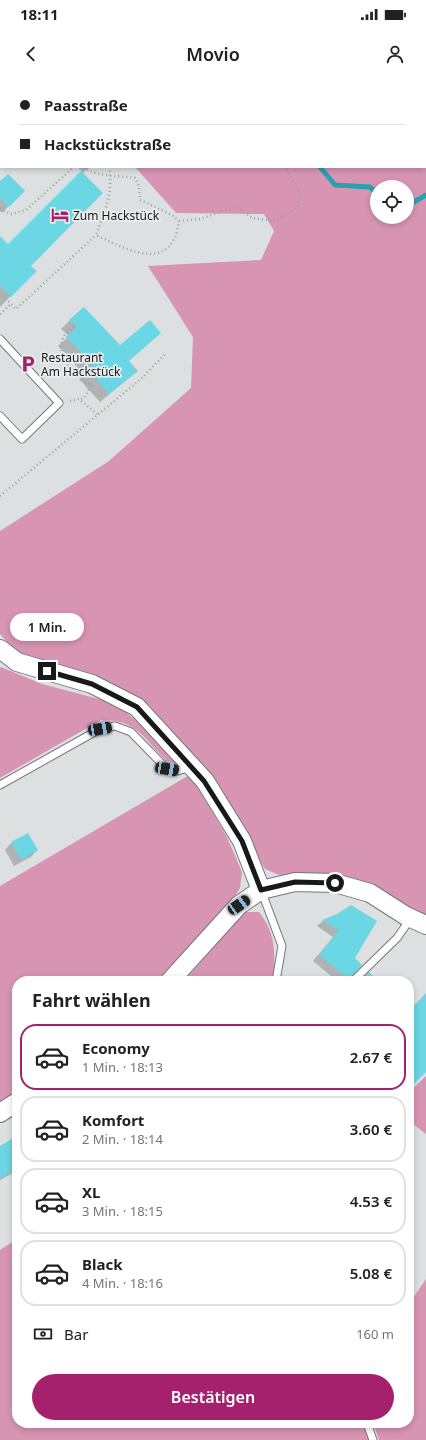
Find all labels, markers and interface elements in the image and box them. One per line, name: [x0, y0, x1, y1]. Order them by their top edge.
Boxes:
text: 18:11: [20, 4, 59, 24]
text: Movio: [186, 42, 240, 66]
icon: back: [20, 43, 42, 65]
icon: person: [384, 43, 406, 65]
text: Paasstraße: [44, 95, 128, 115]
text: Hackstückstraße: [44, 134, 171, 154]
map controls: [370, 180, 414, 224]
button: locate: [370, 180, 414, 224]
hotel icon: Zum Hackstück: [50, 205, 70, 225]
place label: Zum Hackstück: [73, 207, 160, 224]
place label: Restaurant Am Hackstück: [41, 349, 121, 380]
parking icon: Restaurant Am Hackstück: [18, 354, 38, 374]
callout: 1 Min.: [10, 613, 84, 641]
text: 1 Min.: [28, 618, 66, 636]
route end: [38, 662, 56, 680]
car: [87, 721, 113, 737]
car: [154, 761, 180, 777]
route start: [326, 874, 344, 892]
car: [226, 893, 252, 917]
text: Fahrt wählen: [32, 988, 151, 1012]
text: Economy: [82, 1038, 150, 1058]
icon: car: [34, 1039, 70, 1075]
text: 2.67 €: [350, 1047, 392, 1067]
text: 1 Min. · 18:13: [82, 1058, 163, 1076]
text: Komfort: [82, 1110, 144, 1130]
icon: car: [34, 1111, 70, 1147]
text: 3.60 €: [350, 1119, 392, 1139]
text: 2 Min. · 18:14: [82, 1130, 163, 1148]
text: XL: [82, 1182, 100, 1202]
icon: car: [34, 1183, 70, 1219]
text: 4.53 €: [350, 1191, 392, 1211]
text: 3 Min. · 18:15: [82, 1202, 163, 1220]
text: Black: [82, 1254, 122, 1274]
icon: car: [34, 1255, 70, 1291]
text: 5.08 €: [350, 1263, 392, 1283]
text: 4 Min. · 18:16: [82, 1274, 163, 1292]
icon: cash: [32, 1323, 54, 1345]
text: Bar: [64, 1324, 88, 1344]
text: 160 m: [356, 1325, 394, 1343]
button: Bestätigen: [32, 1374, 394, 1420]

